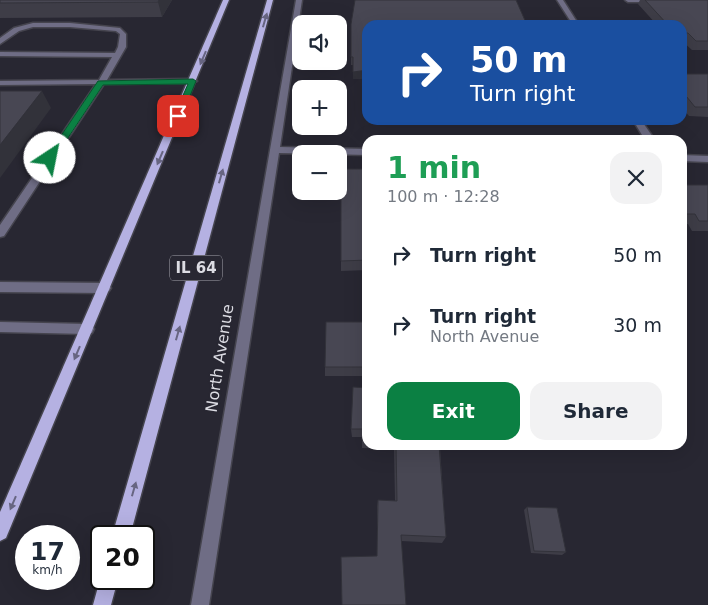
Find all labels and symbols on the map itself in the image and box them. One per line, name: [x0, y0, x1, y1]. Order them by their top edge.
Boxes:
one-way arrow: [261, 12, 269, 27]
one-way arrow: [198, 51, 206, 65]
pin: [157, 95, 199, 137]
position arrow: [23, 131, 75, 183]
one-way arrow: [155, 151, 163, 165]
one-way arrow: [218, 169, 226, 184]
road number: IL 64: [170, 256, 222, 280]
street label: North Avenue: [202, 303, 237, 414]
one-way arrow: [174, 325, 182, 340]
one-way arrow: [72, 346, 80, 360]
one-way arrow: [130, 482, 138, 497]
one-way arrow: [8, 496, 16, 510]
speed limit sign: 20: [90, 525, 155, 590]

